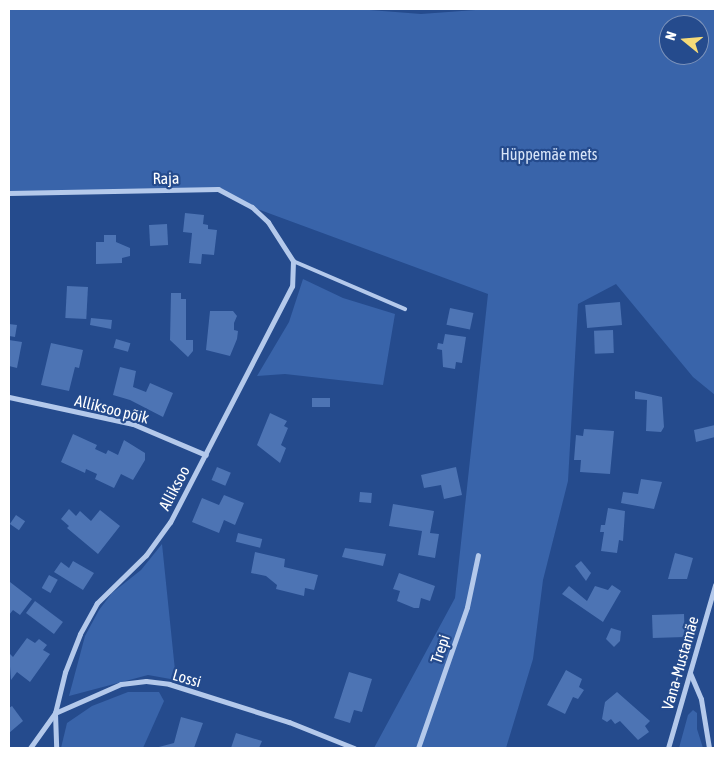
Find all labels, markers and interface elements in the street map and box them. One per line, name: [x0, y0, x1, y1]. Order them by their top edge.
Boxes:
north arrow: [659, 15, 709, 65]
text: N: [662, 30, 679, 42]
park label: Hüppemäe mets: [501, 144, 597, 164]
street label: Raja: [153, 168, 179, 188]
street label: Alliksoo põik: [73, 391, 151, 427]
street label: Alliksoo: [154, 462, 194, 514]
street label: Vana-Mustamäe: [657, 614, 703, 712]
street label: Trepi: [426, 632, 454, 666]
street label: Lossi: [171, 665, 203, 691]

